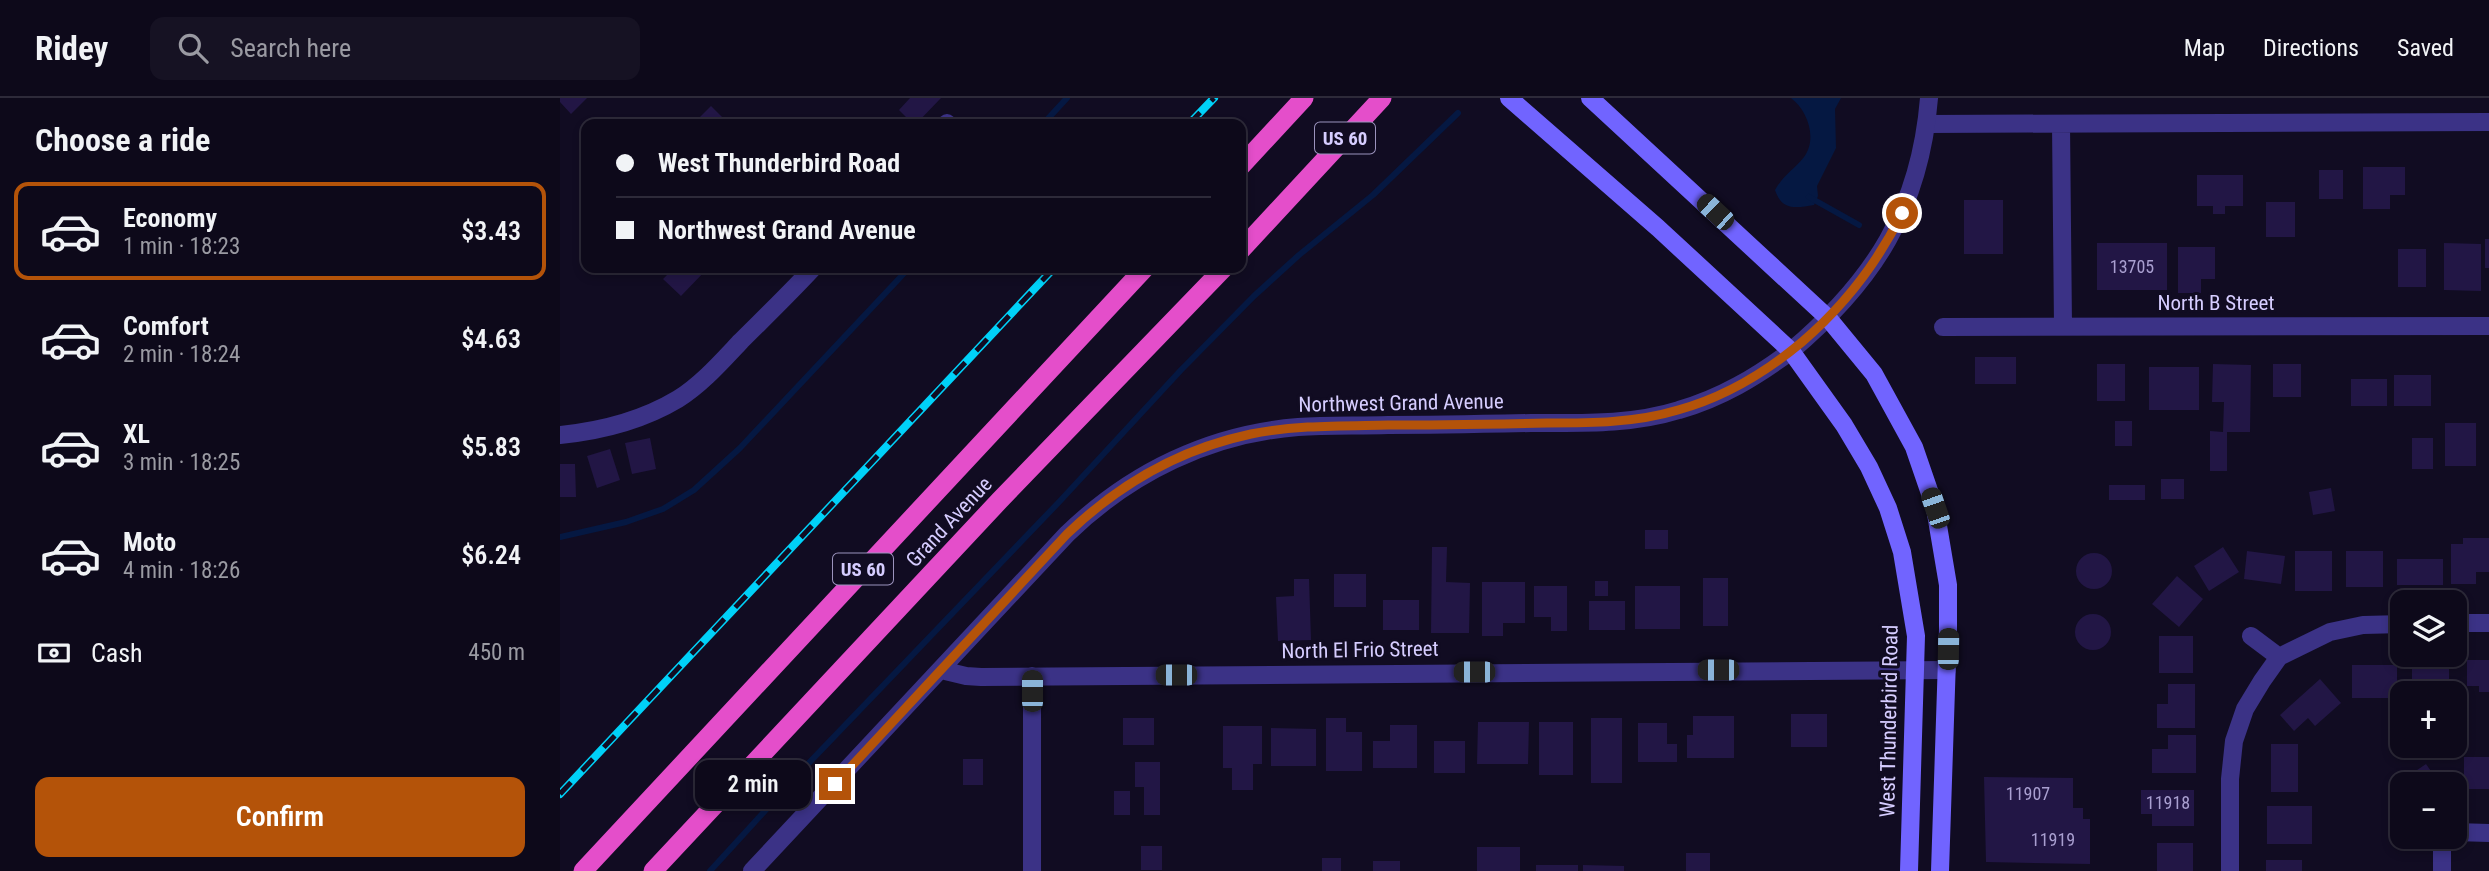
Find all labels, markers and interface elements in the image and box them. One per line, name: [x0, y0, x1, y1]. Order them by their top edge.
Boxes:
search box: [150, 17, 640, 80]
text: Ridey: [35, 29, 108, 68]
icon: search: [174, 29, 212, 67]
text: Search here: [230, 33, 351, 63]
text: Map: [2184, 34, 2225, 62]
text: Directions: [2263, 34, 2359, 62]
text: Saved: [2397, 34, 2454, 62]
text: Choose a ride: [35, 121, 210, 159]
road number: US 60: [1315, 122, 1375, 154]
text: West Thunderbird Road: [658, 148, 900, 178]
car: [1693, 190, 1738, 234]
route start: [1886, 197, 1918, 229]
icon: car: [39, 200, 102, 263]
text: Economy: [123, 203, 217, 233]
text: Northwest Grand Avenue: [658, 215, 916, 245]
text: $3.43: [461, 216, 521, 246]
text: 1 min · 18:23: [123, 233, 240, 260]
house number: 13705: [2110, 256, 2154, 277]
street label: North B Street: [2157, 291, 2275, 315]
icon: car: [39, 308, 102, 371]
text: Comfort: [123, 311, 209, 341]
text: $4.63: [461, 324, 521, 354]
text: 2 min · 18:24: [123, 341, 240, 368]
street label: Northwest Grand Avenue: [1298, 389, 1504, 417]
icon: car: [39, 416, 102, 479]
text: XL: [123, 419, 150, 449]
text: $5.83: [461, 432, 521, 462]
text: 3 min · 18:25: [123, 449, 240, 476]
street label: Grand Avenue: [901, 472, 997, 572]
car: [1919, 485, 1952, 531]
icon: car: [39, 524, 102, 587]
text: Moto: [123, 527, 176, 557]
text: $6.24: [461, 540, 521, 570]
road number: US 60: [833, 554, 893, 584]
text: 4 min · 18:26: [123, 557, 240, 584]
map controls: [2390, 590, 2467, 849]
button: layers: [2390, 590, 2467, 667]
street label: West Thunderbird Road: [1875, 625, 1903, 817]
car: [1938, 628, 1959, 670]
icon: cash: [35, 634, 73, 672]
street label: North El Frio Street: [1281, 637, 1439, 663]
text: Cash: [91, 638, 143, 668]
text: 450 m: [468, 639, 525, 666]
car: [1698, 660, 1740, 681]
car: [1454, 662, 1496, 683]
car: [1156, 665, 1198, 686]
car: [1022, 670, 1043, 712]
button: +: [2390, 681, 2467, 758]
callout: 2 min: [695, 760, 810, 808]
route end: [819, 768, 851, 800]
text: 2 min: [728, 771, 778, 798]
button: −: [2390, 772, 2467, 849]
button: Confirm: [35, 777, 525, 857]
house number: 11907: [2006, 783, 2050, 804]
house number: 11918: [2146, 792, 2190, 813]
house number: 11919: [2031, 829, 2075, 850]

